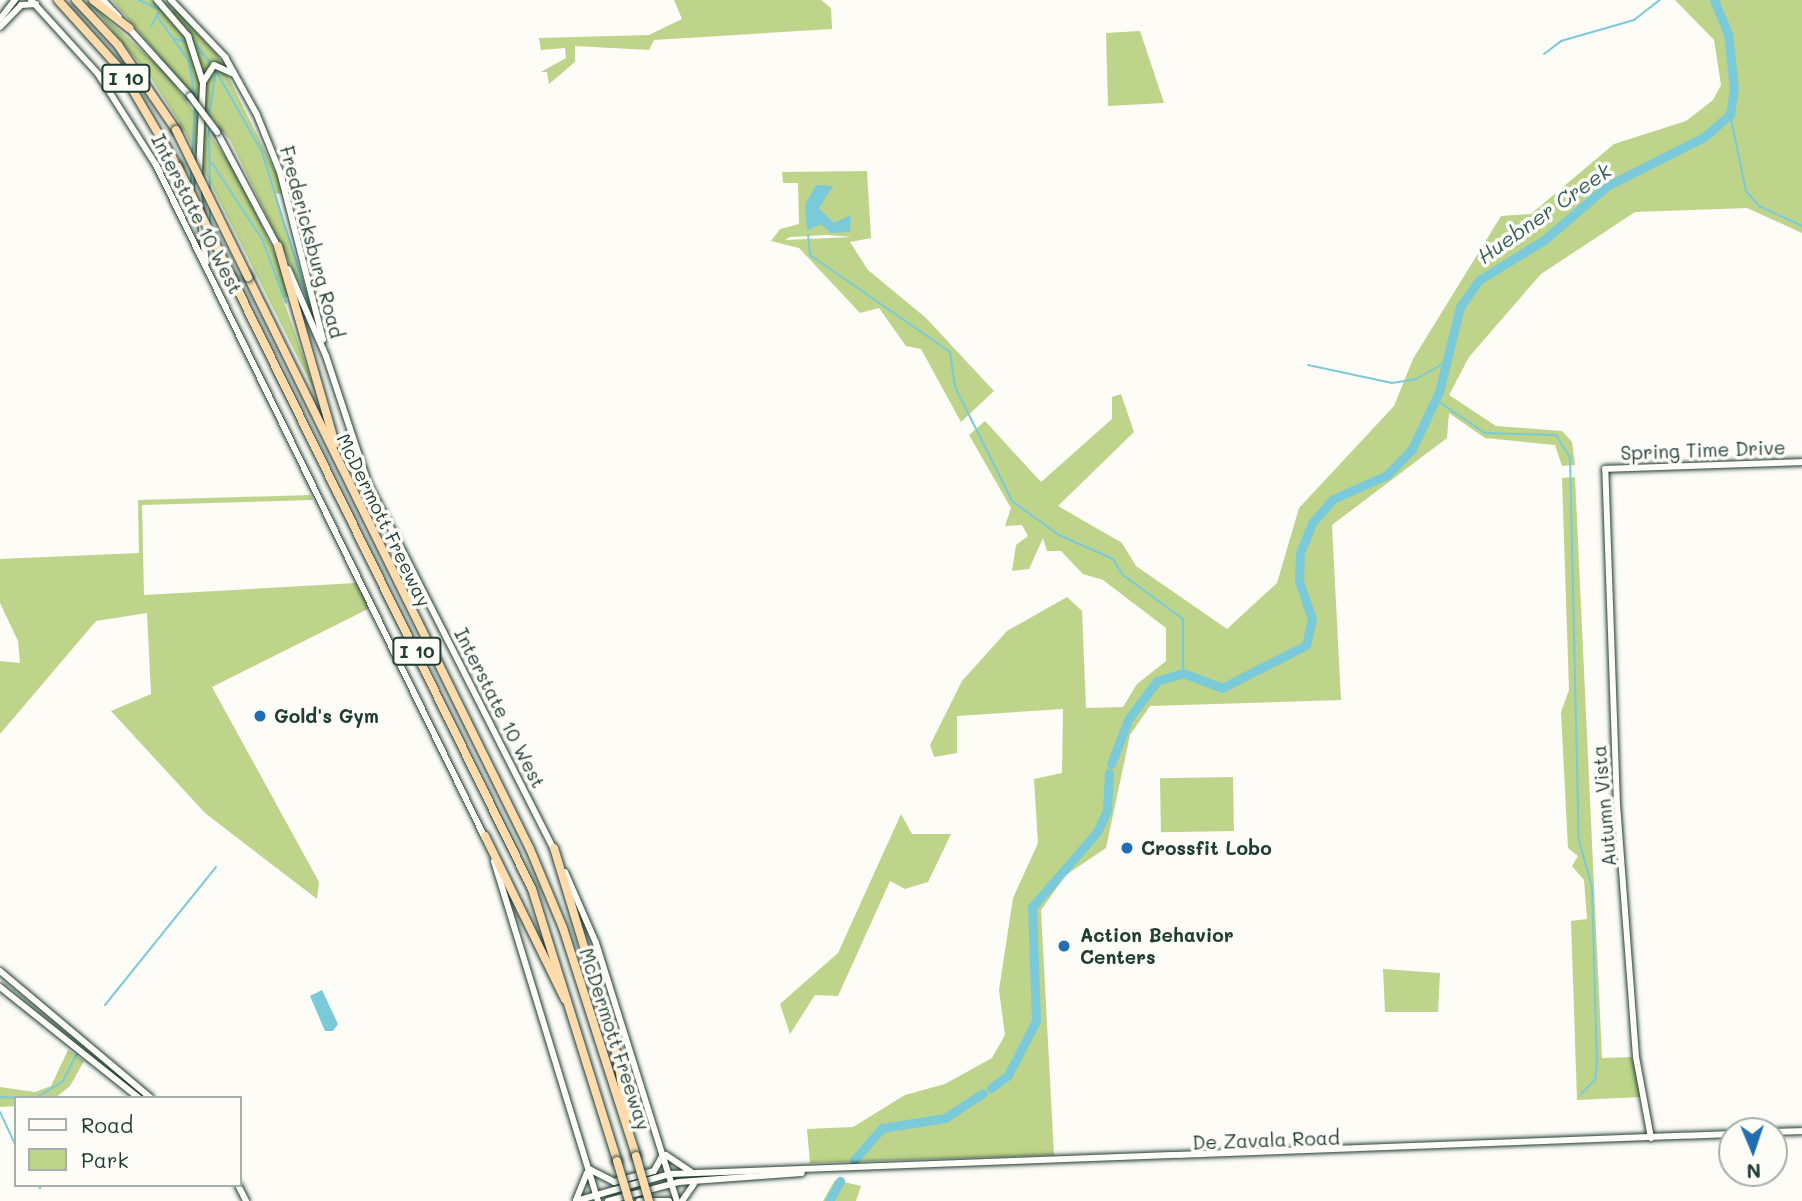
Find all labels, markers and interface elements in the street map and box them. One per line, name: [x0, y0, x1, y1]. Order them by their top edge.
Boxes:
road number: I 10: [100, 64, 152, 92]
street label: Interstate 10 West: [147, 130, 247, 298]
street label: Fredericksburg Road: [275, 143, 349, 341]
water label: Huebner Creek: [1472, 158, 1616, 268]
street label: McDermott Freeway: [332, 430, 436, 610]
street label: Spring Time Drive: [1620, 436, 1786, 464]
street label: Interstate 10 West: [450, 624, 550, 792]
road number: I 10: [391, 636, 443, 666]
place label: Gold's Gym: [274, 705, 379, 727]
marker: Gold's Gym: [252, 708, 268, 724]
street label: Autumn Vista: [1587, 744, 1621, 868]
place label: Crossfit Lobo: [1141, 837, 1272, 859]
marker: Crossfit Lobo: [1119, 840, 1135, 856]
place label: Action Behavior Centers: [1080, 924, 1234, 968]
marker: Action Behavior Centers: [1054, 936, 1074, 956]
street label: McDermott Freeway: [575, 945, 655, 1133]
legend: [14, 1096, 242, 1187]
text: Road: [81, 1111, 133, 1138]
north arrow: [1718, 1117, 1788, 1187]
street label: De Zavala Road: [1192, 1126, 1340, 1154]
text: Park: [81, 1146, 129, 1173]
text: N: [1746, 1159, 1761, 1184]

